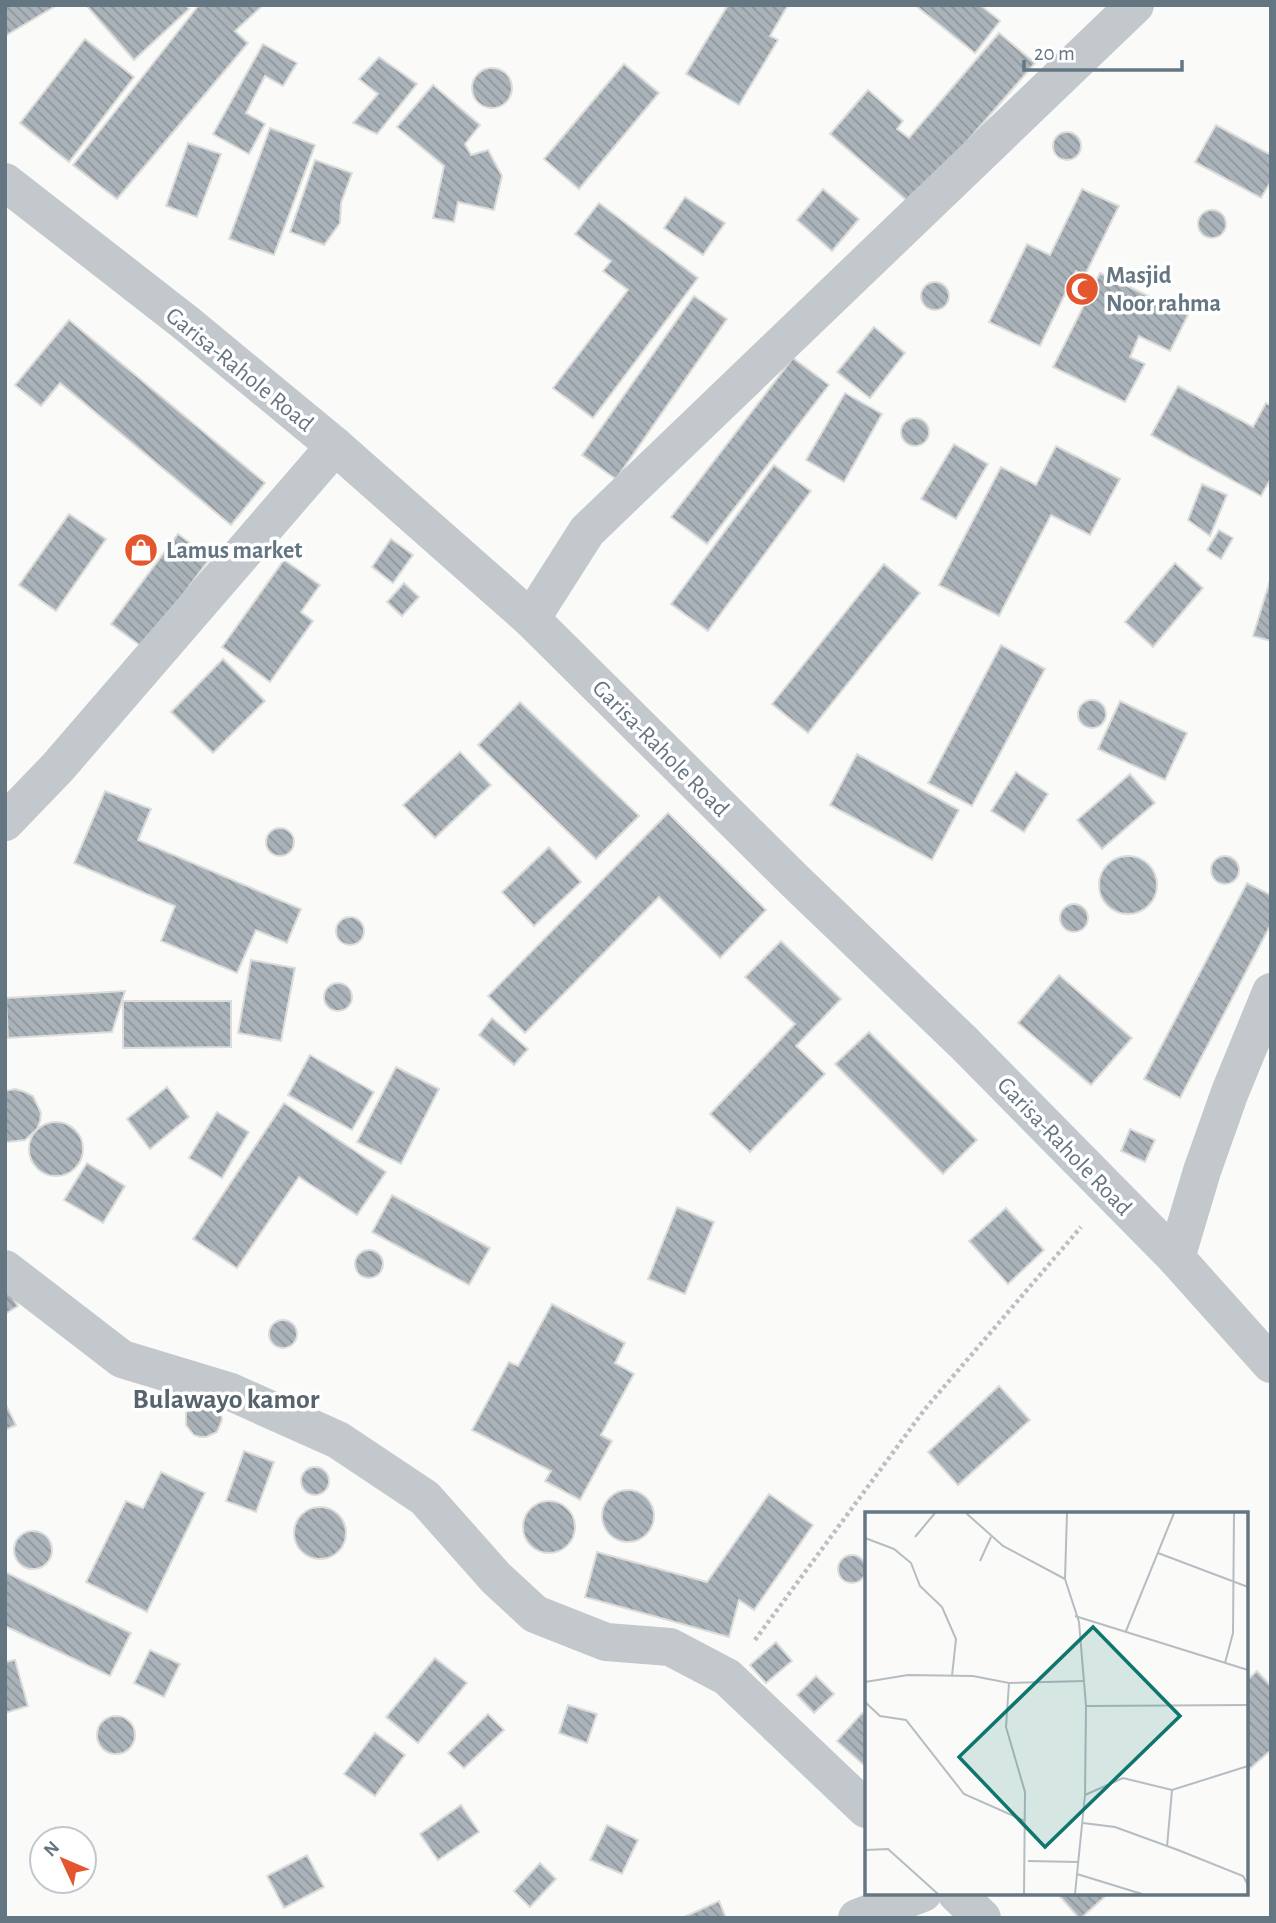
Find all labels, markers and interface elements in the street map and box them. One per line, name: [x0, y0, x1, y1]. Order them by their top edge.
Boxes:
scale bar: [1024, 28, 1182, 72]
text: 20 m: [1034, 43, 1075, 64]
place label: Masjid Noor rahma: [1106, 264, 1221, 316]
mosque icon: Masjid Noor rahma: [1063, 270, 1101, 308]
street label: Garisa-Rahole Road: [161, 303, 318, 436]
shop icon: Lamus market: [122, 531, 160, 569]
place label: Lamus market: [166, 539, 302, 563]
street label: Garisa-Rahole Road: [587, 676, 733, 822]
street label: Garisa-Rahole Road: [992, 1073, 1136, 1221]
district label: Bulawayo kamor: [133, 1386, 320, 1414]
inset map: [865, 1512, 1248, 1895]
north arrow: [28, 1825, 98, 1895]
text: N: [40, 1838, 63, 1861]

